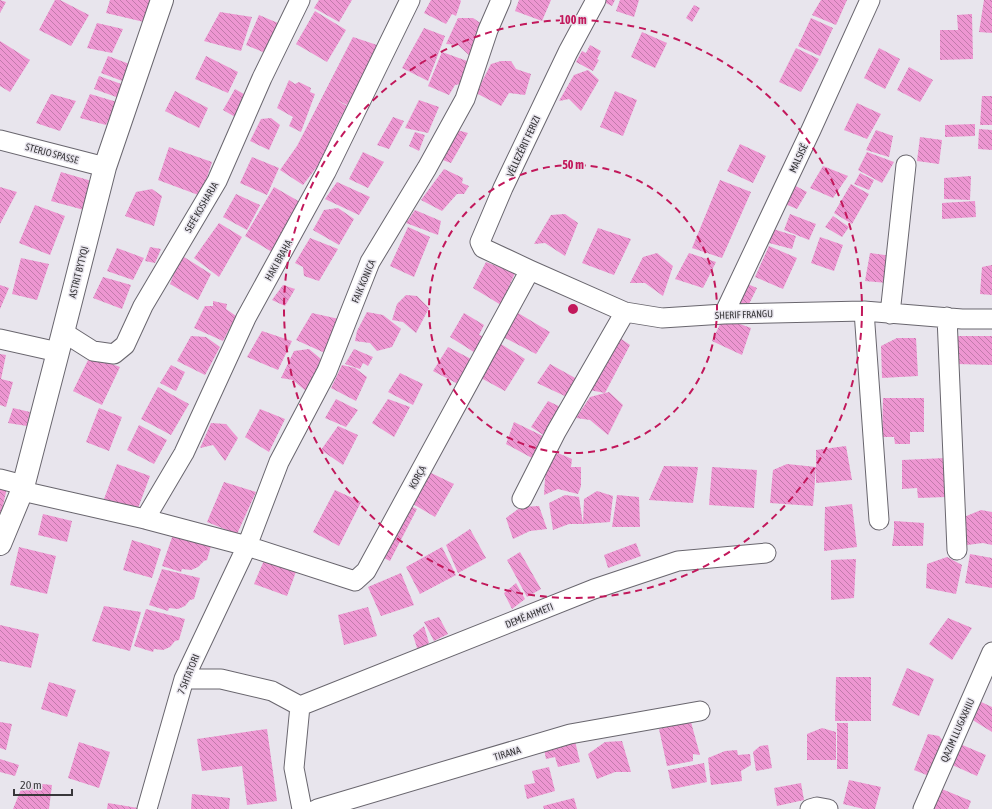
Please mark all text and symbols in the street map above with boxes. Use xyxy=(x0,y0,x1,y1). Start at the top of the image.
text: 100 m xyxy=(559,13,587,27)
street label: VËLLEZËRIT FERIZI xyxy=(504,114,542,179)
street label: STERJO SPASSE xyxy=(24,141,80,166)
street label: MALSISË xyxy=(787,141,810,174)
text: 50 m xyxy=(562,158,584,172)
street label: SEFË KOSHARJA xyxy=(183,180,220,234)
street label: HAKI BRAHA xyxy=(263,238,294,283)
street label: ASTRIT BYTYQI xyxy=(67,245,90,299)
street label: FAIK KONICA xyxy=(349,258,378,304)
centre of rings xyxy=(566,302,580,316)
street label: SHERIF FRANGU xyxy=(715,308,773,321)
street label: KORÇA xyxy=(407,464,428,491)
street label: DEMË AHMETI xyxy=(504,601,555,630)
street label: 7 SHTATORI xyxy=(175,653,201,696)
street label: QAZIM LLUGAXHIU xyxy=(939,697,976,764)
street label: TIRANA xyxy=(492,744,522,763)
scale bar xyxy=(14,771,72,797)
text: 20 m xyxy=(20,778,42,792)

